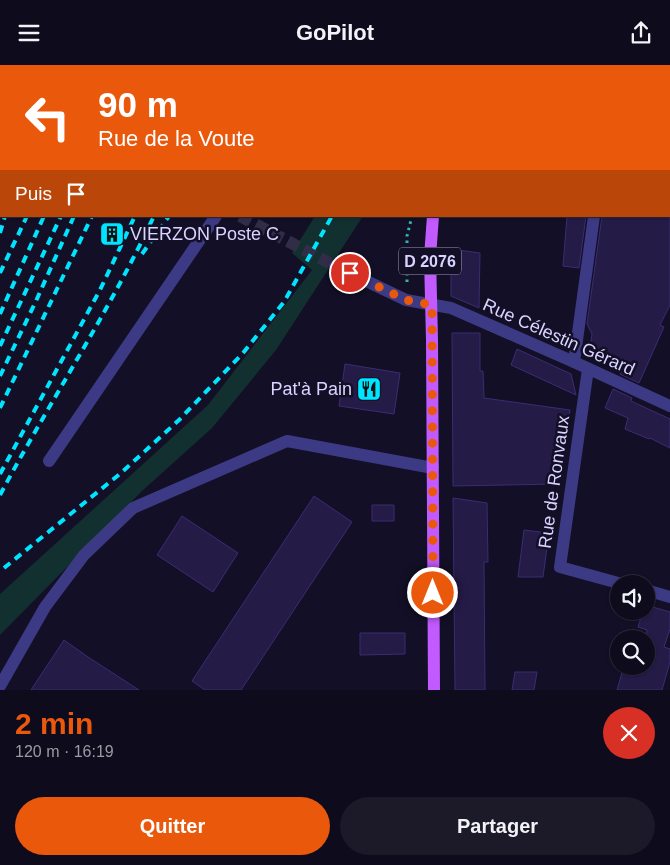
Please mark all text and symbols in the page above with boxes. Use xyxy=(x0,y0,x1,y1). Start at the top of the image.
icon: menu xyxy=(15,19,43,47)
icon: share xyxy=(627,19,655,47)
text: GoPilot xyxy=(296,20,374,45)
icon: left xyxy=(15,85,80,150)
text: 90 m xyxy=(98,85,178,124)
text: Rue de la Voute xyxy=(98,126,255,151)
icon: arrive xyxy=(62,180,90,208)
text: Puis xyxy=(15,183,52,204)
building icon: VIERZON Poste C xyxy=(99,221,125,247)
place label: VIERZON Poste C xyxy=(130,224,279,244)
road number: D 2076 xyxy=(399,247,461,275)
pin xyxy=(329,252,371,294)
icon: arrive xyxy=(336,259,364,287)
street label: Rue Célestin Gérard xyxy=(480,294,638,380)
restaurant icon: Pat'à Pain xyxy=(356,376,382,402)
place label: Pat'à Pain xyxy=(271,379,352,399)
street label: Rue de Ronvaux xyxy=(535,414,573,550)
position arrow xyxy=(406,566,458,618)
map controls xyxy=(610,575,655,675)
button: sound xyxy=(610,575,655,620)
button: search xyxy=(610,630,655,675)
text: 2 min xyxy=(15,707,93,740)
button: close xyxy=(603,707,655,759)
text: 120 m · 16:19 xyxy=(15,743,114,760)
button: Quitter xyxy=(15,797,330,855)
button: Partager xyxy=(340,797,655,855)

